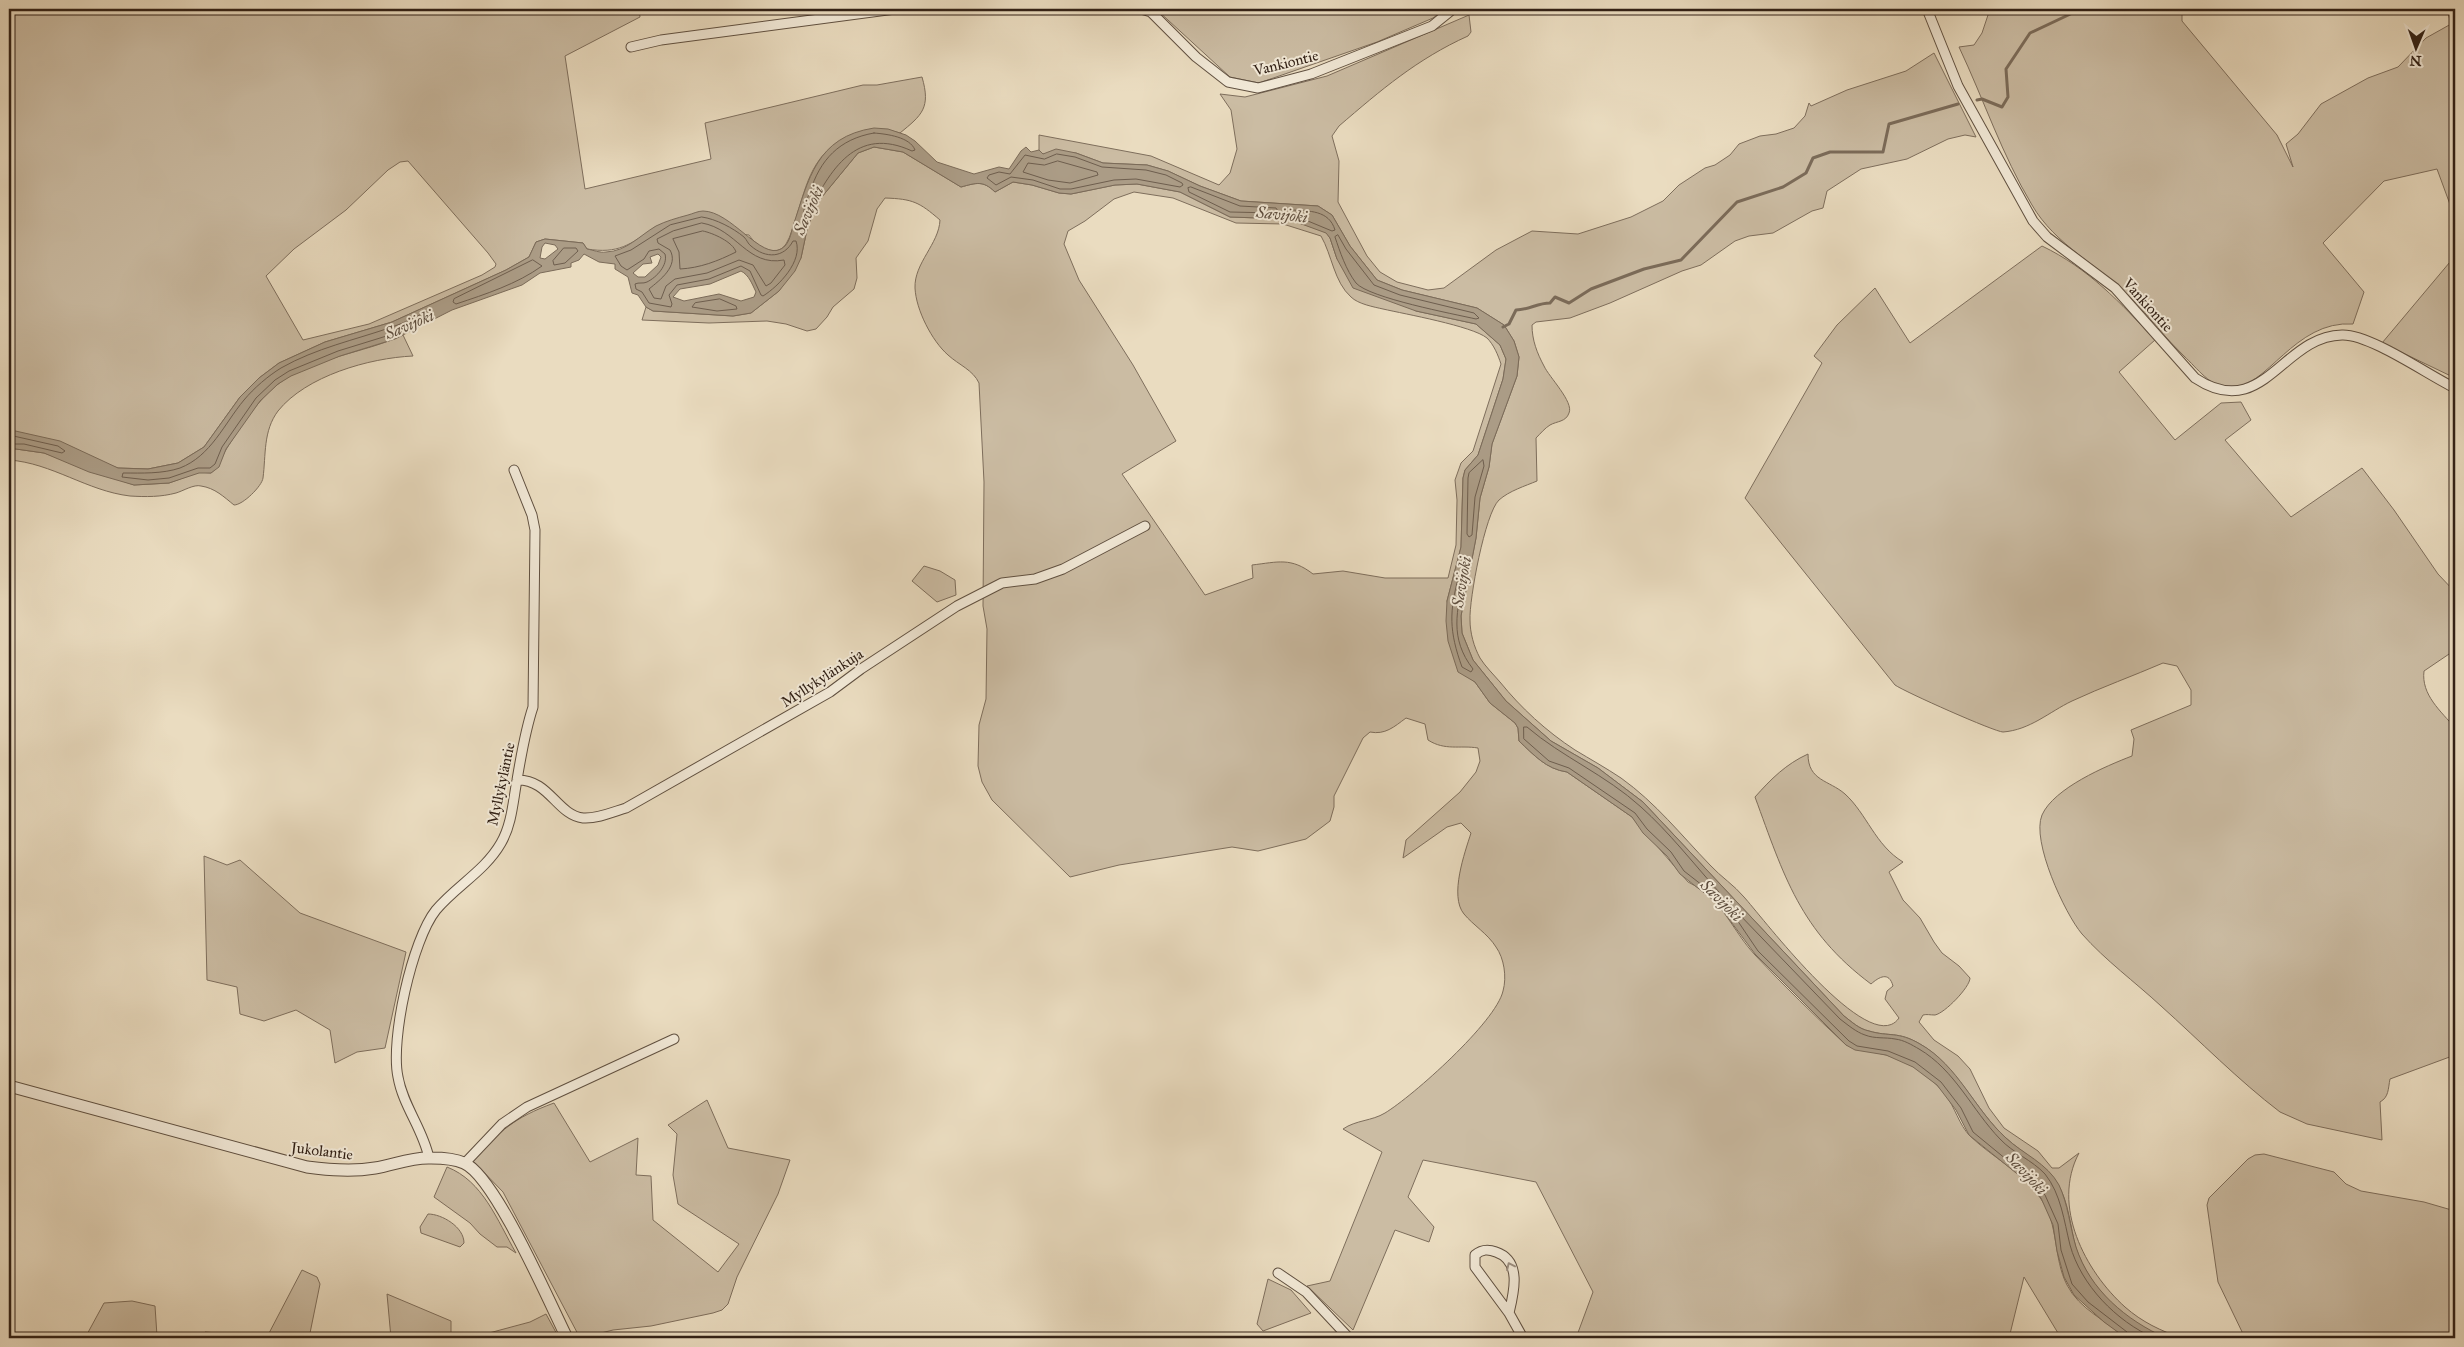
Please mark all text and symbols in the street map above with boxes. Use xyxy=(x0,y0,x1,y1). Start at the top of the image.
north arrow xyxy=(2392,22,2442,72)
street label: Vankiontie xyxy=(1251,46,1320,80)
text: N xyxy=(2409,52,2422,69)
water label: Savijoki xyxy=(789,183,829,239)
water label: Savijoki xyxy=(1254,202,1309,228)
street label: Vankiontie xyxy=(2119,274,2177,336)
water label: Savijoki xyxy=(381,306,437,345)
water label: Savijoki xyxy=(1447,555,1476,610)
street label: Myllykylänkuja xyxy=(778,644,867,711)
street label: Myllykyläntie xyxy=(483,741,519,827)
water label: Savijoki xyxy=(1695,875,1747,926)
street label: Jukolantie xyxy=(288,1138,354,1165)
water label: Savijoki xyxy=(2001,1147,2051,1200)
one-way arrow xyxy=(1506,1262,1517,1271)

